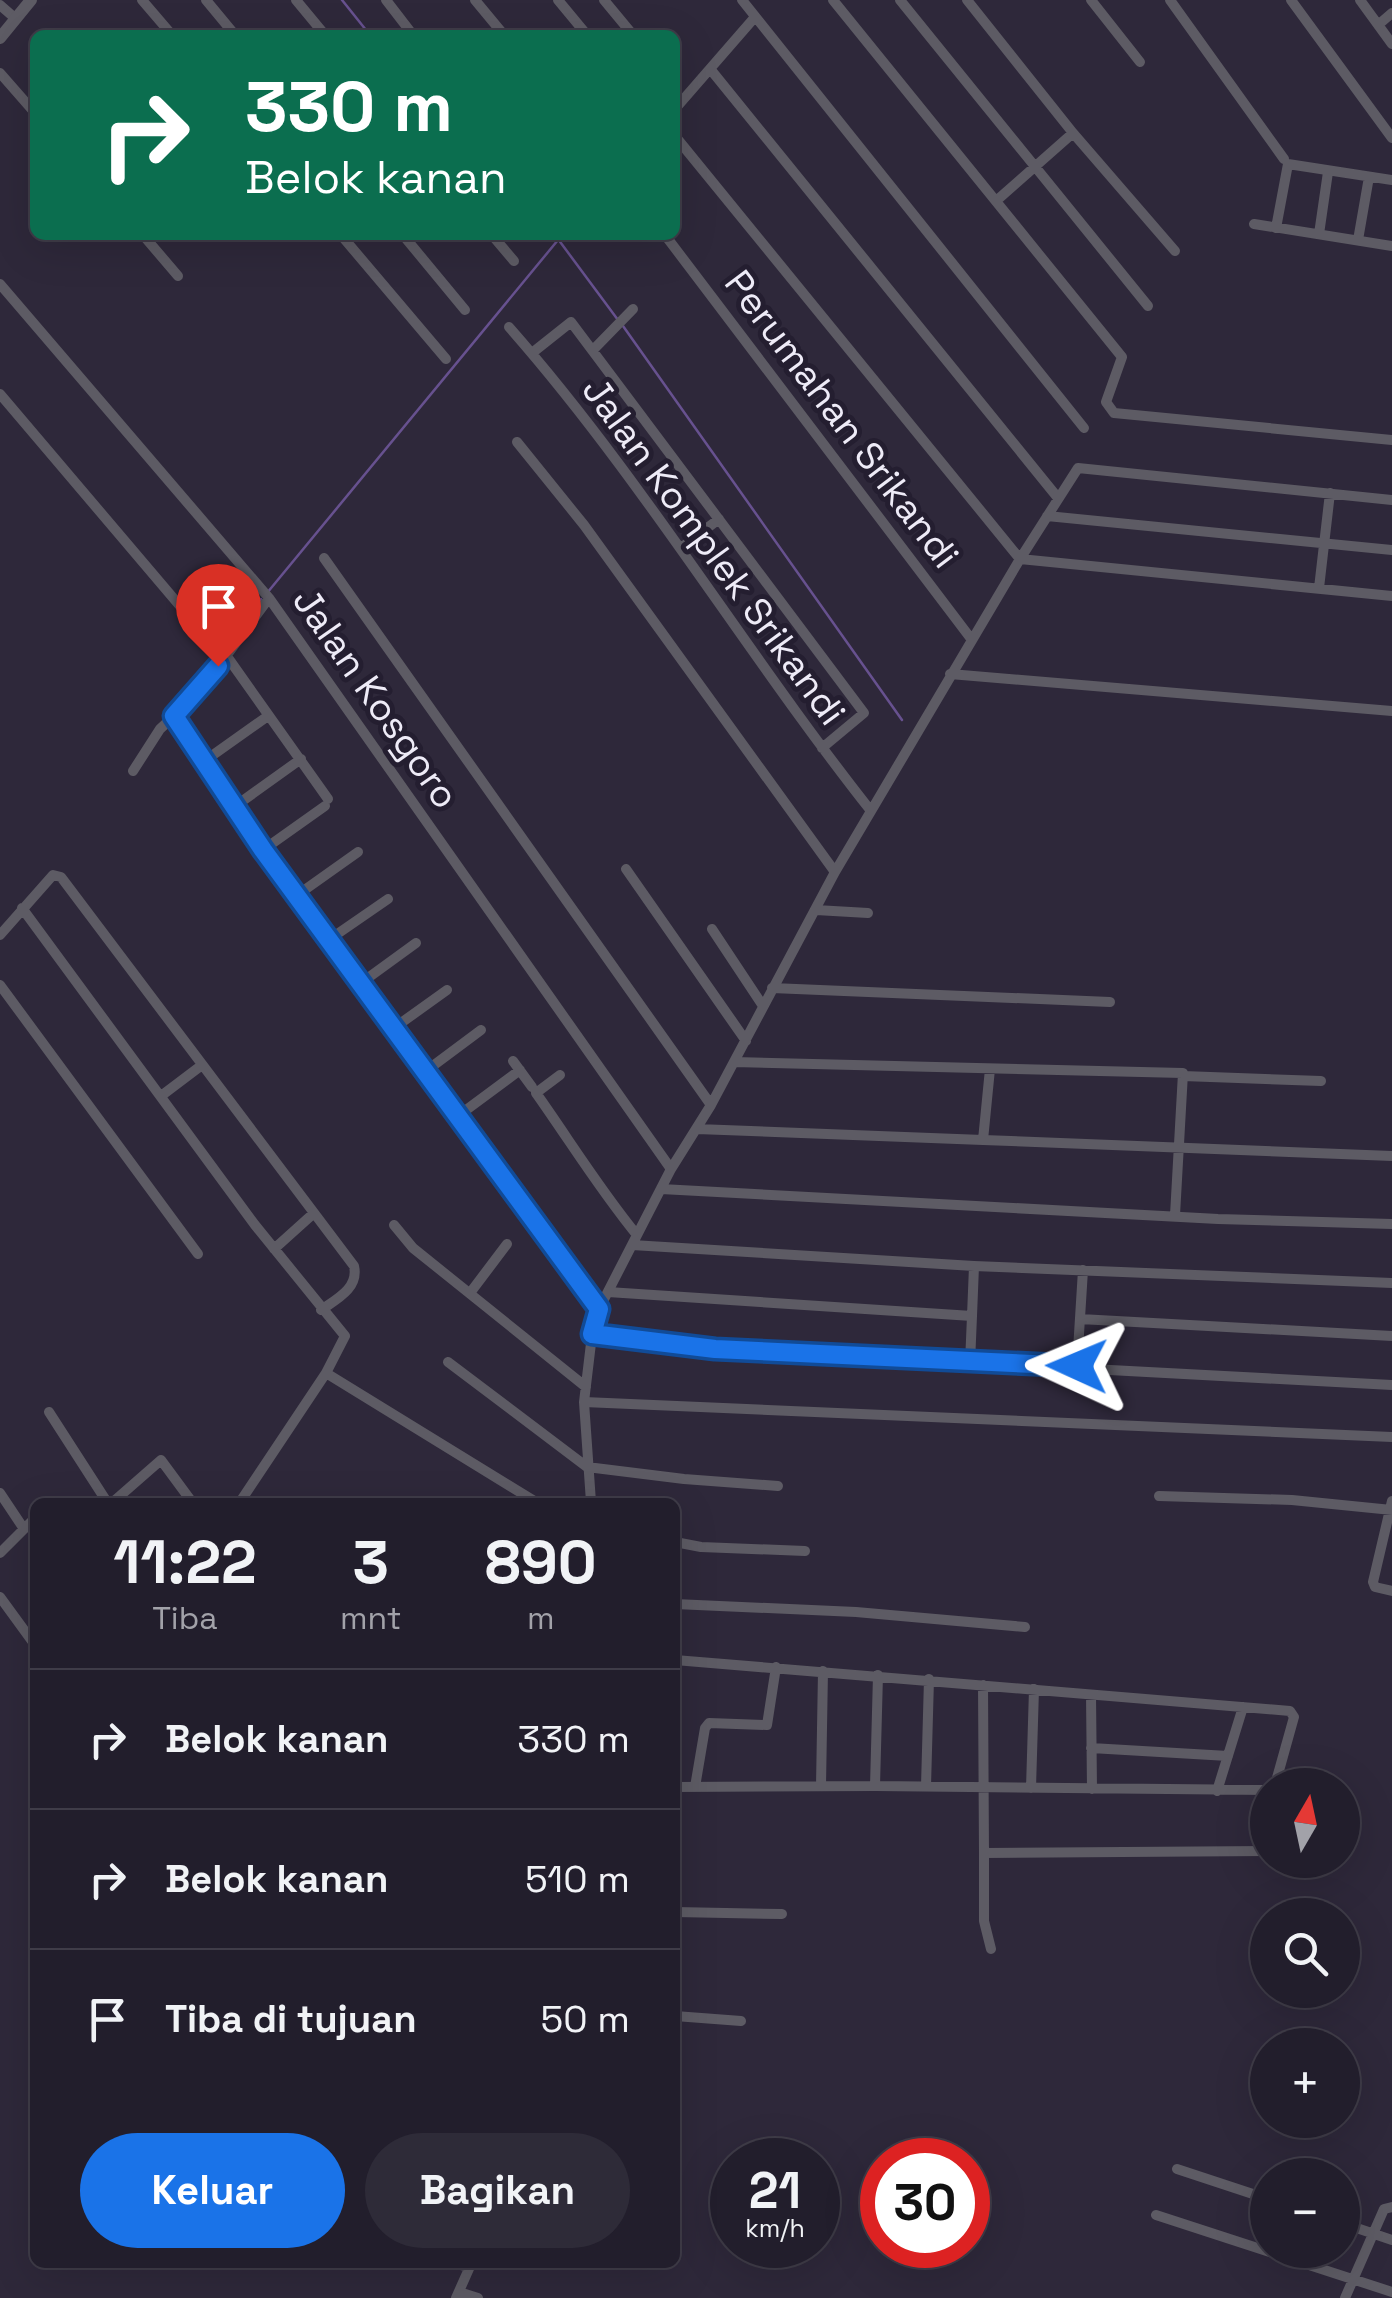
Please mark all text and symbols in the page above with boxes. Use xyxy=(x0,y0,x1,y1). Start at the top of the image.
text: 330 m xyxy=(245,62,453,151)
icon: right xyxy=(80,70,210,200)
text: Belok kanan xyxy=(245,149,507,206)
street label: Perumahan Srikandi xyxy=(714,260,970,578)
street label: Jalan Komplek Srikandi xyxy=(572,368,856,734)
pin xyxy=(176,564,261,667)
street label: Jalan Kosgoro xyxy=(282,578,470,818)
icon: arrive xyxy=(191,579,246,634)
position arrow xyxy=(1025,1314,1129,1418)
text: 11:22 xyxy=(113,1524,257,1601)
text: 3 xyxy=(352,1524,389,1601)
text: 890 xyxy=(485,1524,597,1601)
text: Tiba xyxy=(152,1598,218,1638)
text: mnt xyxy=(340,1598,401,1638)
text: m xyxy=(527,1598,554,1638)
icon: right xyxy=(80,1712,135,1767)
text: Belok kanan xyxy=(165,1715,388,1763)
text: 330 m xyxy=(517,1715,630,1763)
north arrow xyxy=(1250,1768,1360,1878)
map controls xyxy=(1250,1768,1360,2268)
icon: right xyxy=(80,1852,135,1907)
text: Belok kanan xyxy=(165,1855,388,1903)
text: 510 m xyxy=(525,1855,630,1903)
button: search xyxy=(1250,1898,1360,2008)
icon: arrive xyxy=(80,1992,135,2047)
text: Tiba di tujuan xyxy=(165,1995,417,2043)
text: 50 m xyxy=(540,1995,630,2043)
button: + xyxy=(1250,2028,1360,2138)
button: Keluar xyxy=(80,2133,345,2248)
button: Bagikan xyxy=(365,2133,630,2248)
speed limit sign: 30 xyxy=(860,2138,990,2268)
button: − xyxy=(1250,2158,1360,2268)
text: 21 xyxy=(749,2159,801,2223)
text: km/h xyxy=(745,2212,805,2244)

